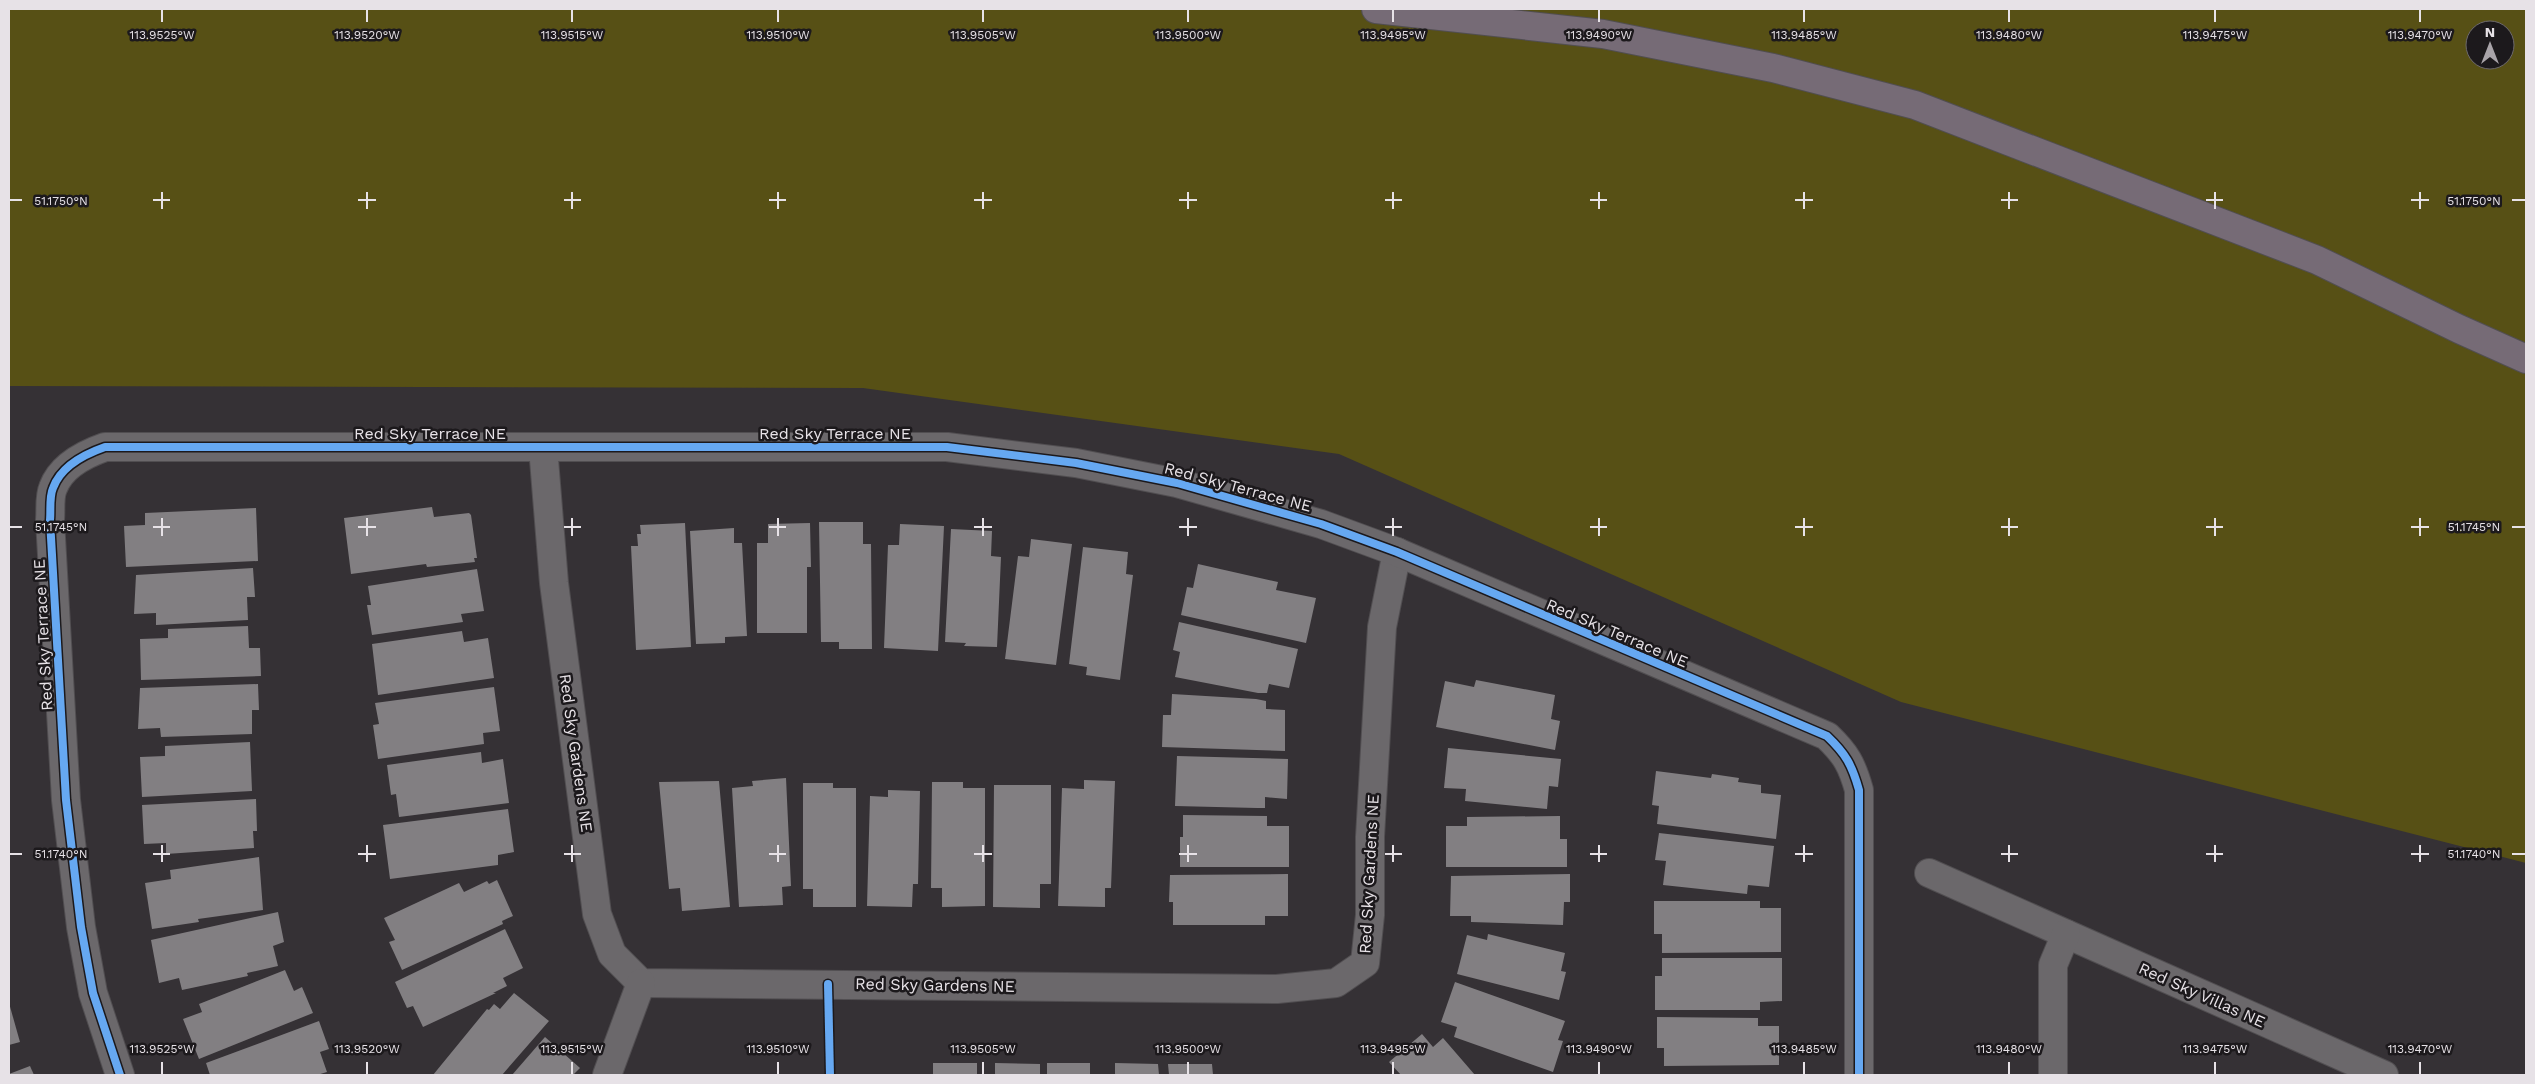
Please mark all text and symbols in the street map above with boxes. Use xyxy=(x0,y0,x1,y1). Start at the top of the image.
north arrow xyxy=(2465,20,2515,70)
text: N xyxy=(2485,24,2495,40)
text: 113.9525°W xyxy=(130,28,195,42)
text: 113.9520°W xyxy=(334,28,400,42)
text: 113.9515°W xyxy=(541,28,604,42)
text: 113.9510°W xyxy=(746,28,810,42)
text: 113.9505°W xyxy=(950,28,1016,42)
text: 113.9500°W xyxy=(1155,28,1221,42)
text: 113.9495°W xyxy=(1360,28,1426,42)
text: 113.9490°W xyxy=(1566,28,1633,42)
text: 113.9485°W xyxy=(1771,28,1837,42)
text: 113.9480°W xyxy=(1976,28,2043,42)
text: 113.9475°W xyxy=(2183,28,2248,42)
text: 113.9470°W xyxy=(2388,28,2453,42)
text: 51.1750°N xyxy=(34,194,88,208)
text: 51.1750°N xyxy=(2447,194,2501,208)
street label: Red Sky Terrace NE xyxy=(354,424,506,443)
street label: Red Sky Terrace NE xyxy=(759,424,911,443)
street label: Red Sky Terrace NE xyxy=(1162,458,1314,516)
text: 51.1745°N xyxy=(35,520,87,534)
text: 51.1745°N xyxy=(2448,520,2500,534)
street label: Red Sky Terrace NE xyxy=(30,559,56,711)
street label: Red Sky Terrace NE xyxy=(1543,595,1691,671)
street label: Red Sky Gardens NE xyxy=(555,673,597,833)
street label: Red Sky Gardens NE xyxy=(1355,794,1383,954)
text: 51.1740°N xyxy=(34,847,88,861)
text: 51.1740°N xyxy=(2447,847,2501,861)
street label: Red Sky Villas NE xyxy=(2136,959,2268,1031)
street label: Red Sky Gardens NE xyxy=(855,974,1015,996)
text: 113.9525°W xyxy=(130,1042,195,1056)
text: 113.9520°W xyxy=(334,1042,400,1056)
text: 113.9515°W xyxy=(541,1042,604,1056)
text: 113.9510°W xyxy=(746,1042,810,1056)
text: 113.9505°W xyxy=(950,1042,1016,1056)
text: 113.9500°W xyxy=(1155,1042,1221,1056)
text: 113.9495°W xyxy=(1360,1042,1426,1056)
text: 113.9490°W xyxy=(1566,1042,1633,1056)
text: 113.9485°W xyxy=(1771,1042,1837,1056)
text: 113.9480°W xyxy=(1976,1042,2043,1056)
text: 113.9475°W xyxy=(2183,1042,2248,1056)
text: 113.9470°W xyxy=(2388,1042,2453,1056)

